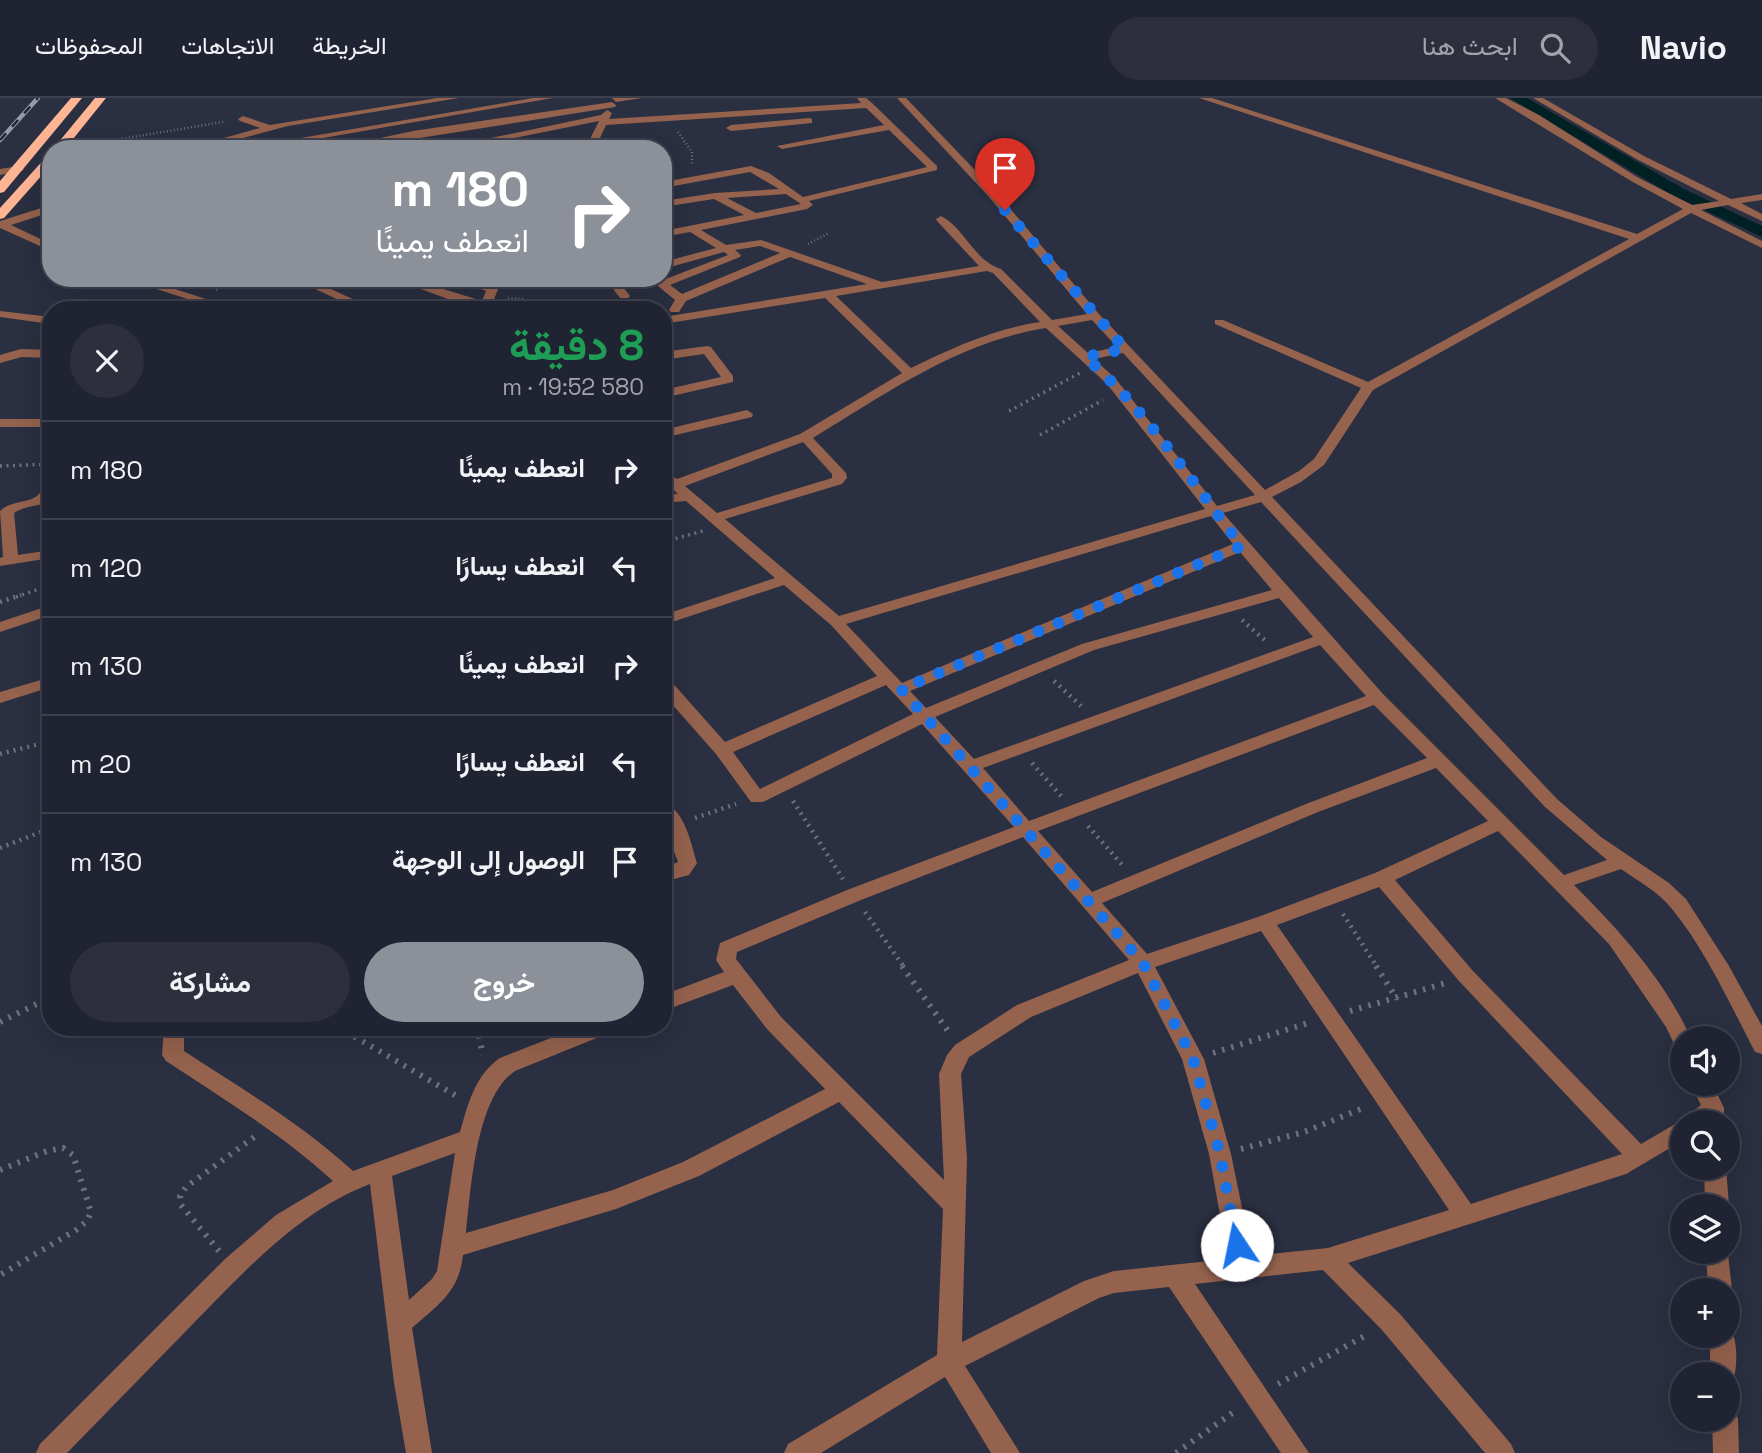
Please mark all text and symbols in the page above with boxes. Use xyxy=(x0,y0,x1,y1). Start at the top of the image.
search box xyxy=(1108,17,1598,80)
text: Navio xyxy=(1640,27,1727,69)
text: ابحث هنا xyxy=(1422,29,1518,63)
icon: search xyxy=(1536,29,1574,67)
text: المحفوظات xyxy=(35,30,143,61)
text: الاتجاهات xyxy=(181,30,274,61)
text: الخريطة xyxy=(312,30,387,61)
pin xyxy=(975,138,1035,210)
icon: arrive xyxy=(986,149,1024,187)
text: 180 m xyxy=(391,158,529,220)
icon: right xyxy=(553,168,644,259)
text: انعطف يمينًا xyxy=(376,221,529,261)
text: 8 دقيقة xyxy=(509,319,644,372)
button: close xyxy=(70,324,144,398)
text: 580 m · 19:52 xyxy=(502,372,644,402)
text: انعطف يمينًا xyxy=(459,451,585,485)
icon: right xyxy=(606,451,644,489)
text: 180 m xyxy=(70,453,143,487)
text: انعطف يسارًا xyxy=(455,549,585,583)
icon: left xyxy=(606,549,644,587)
text: 120 m xyxy=(70,551,142,585)
text: انعطف يمينًا xyxy=(459,647,585,681)
icon: right xyxy=(606,647,644,685)
text: 130 m xyxy=(70,649,142,683)
text: انعطف يسارًا xyxy=(455,745,585,779)
icon: left xyxy=(606,745,644,783)
text: 20 m xyxy=(70,747,131,781)
text: الوصول إلى الوجهة xyxy=(392,843,585,877)
icon: arrive xyxy=(606,843,644,881)
text: 130 m xyxy=(70,845,142,879)
button: مشاركة xyxy=(70,942,350,1022)
button: خروج xyxy=(364,942,644,1022)
map controls xyxy=(1670,1026,1740,1432)
button: sound xyxy=(1670,1026,1740,1096)
button: search xyxy=(1670,1110,1740,1180)
button: layers xyxy=(1670,1194,1740,1264)
position arrow xyxy=(1200,1208,1274,1282)
button: + xyxy=(1670,1278,1740,1348)
button: − xyxy=(1670,1362,1740,1432)

